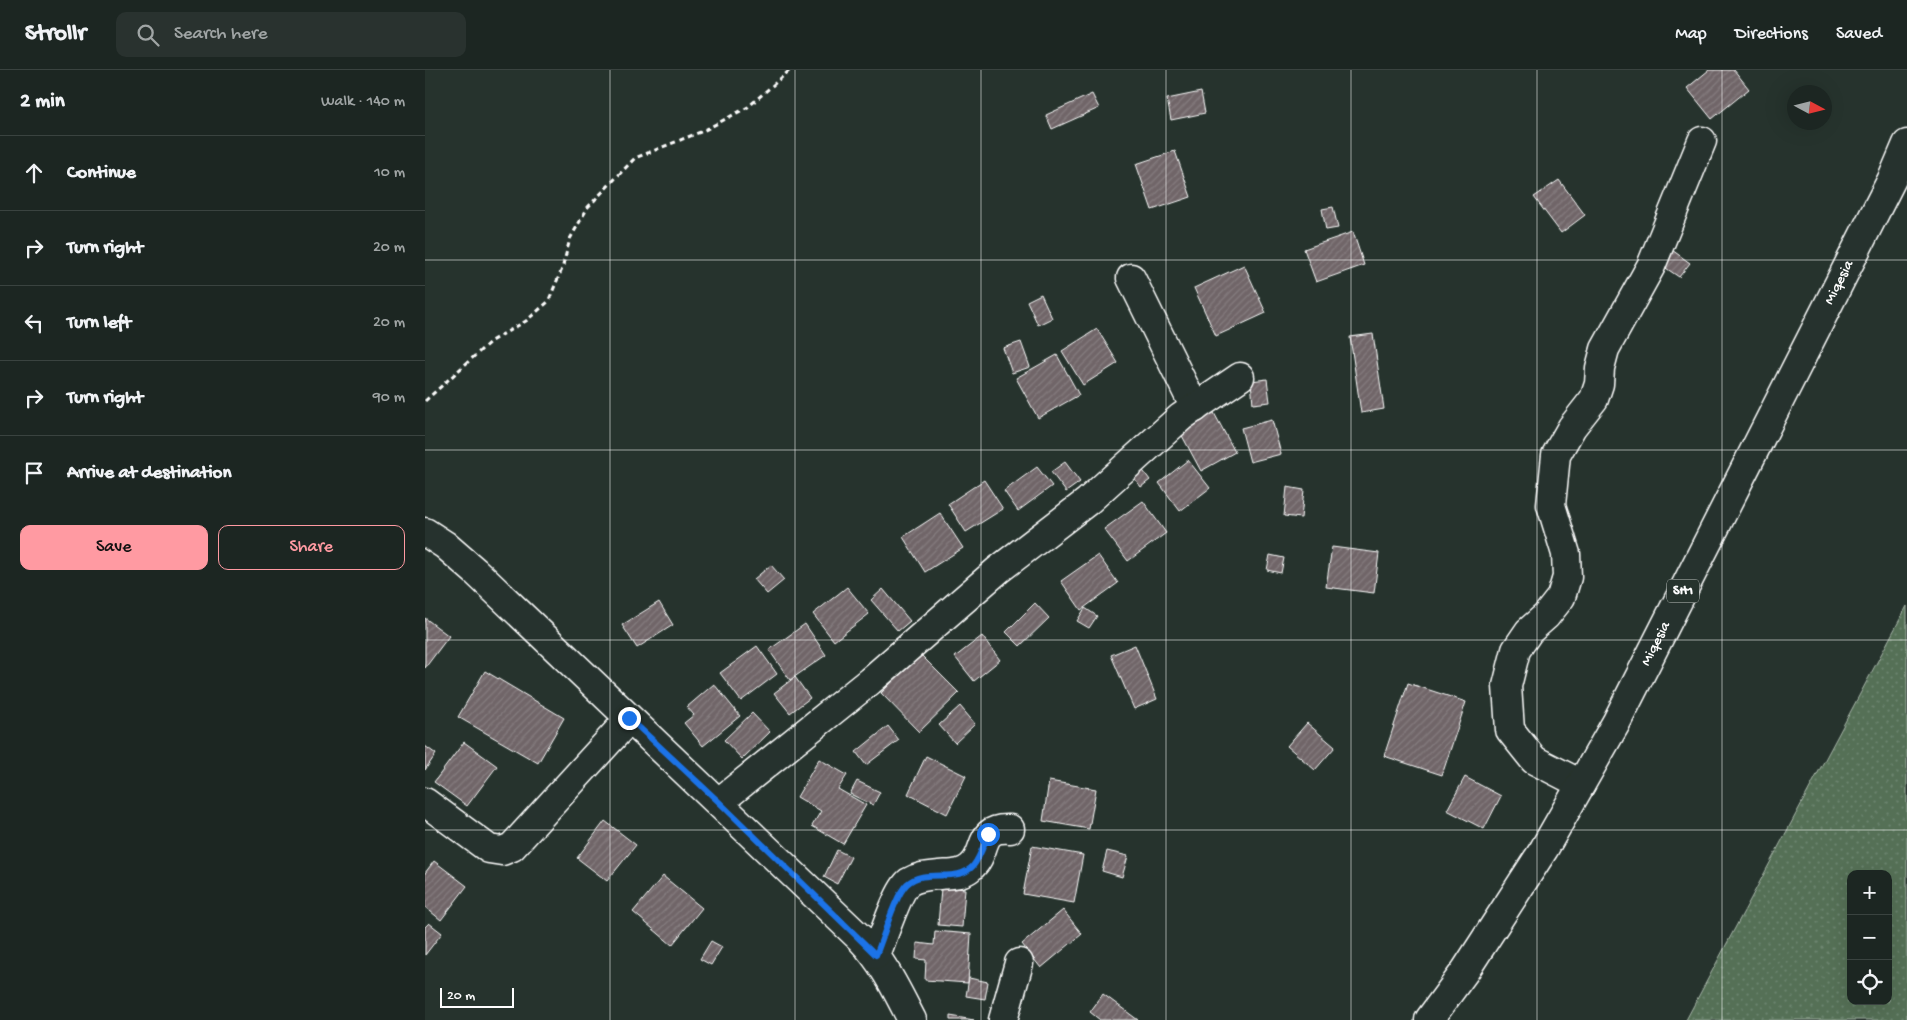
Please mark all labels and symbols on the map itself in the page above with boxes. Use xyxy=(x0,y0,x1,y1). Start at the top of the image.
north arrow xyxy=(1787,85,1832,130)
street label: Miqesia xyxy=(1821,257,1858,308)
road number: SH1 xyxy=(1667,580,1699,602)
street label: Miqesia xyxy=(1637,618,1675,669)
route end xyxy=(618,707,641,730)
route start xyxy=(977,823,1000,846)
scale bar xyxy=(440,985,514,1008)

